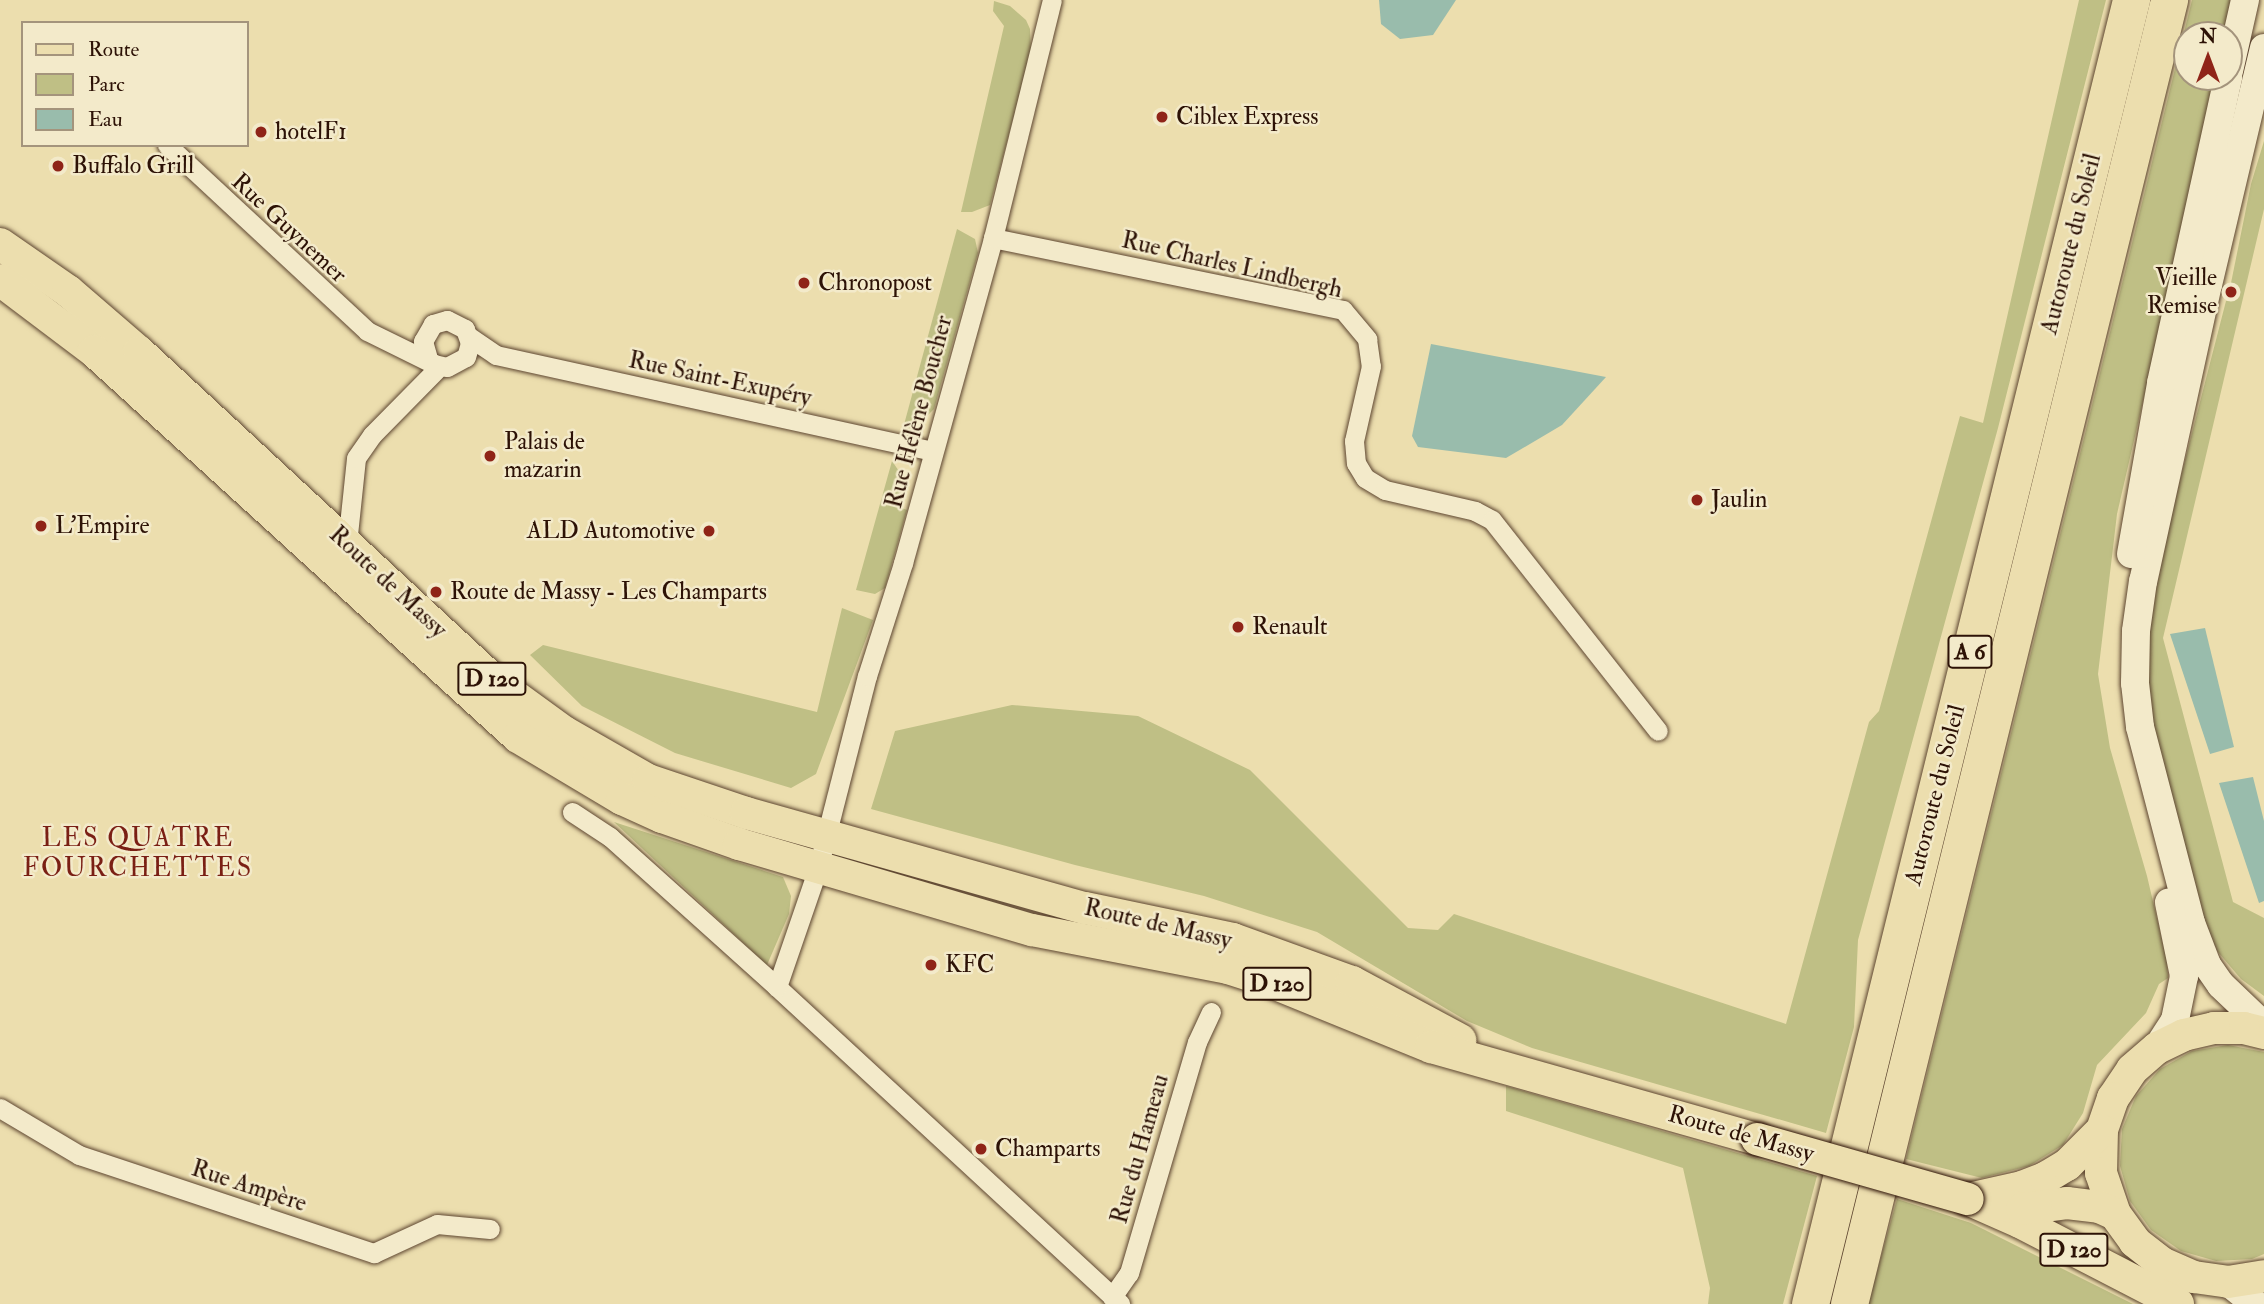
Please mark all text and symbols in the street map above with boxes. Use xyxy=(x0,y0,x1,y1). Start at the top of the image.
legend xyxy=(21,21,248,147)
north arrow xyxy=(2173,21,2243,91)
text: N xyxy=(2199,25,2217,49)
text: Route xyxy=(88,36,139,63)
text: Parc xyxy=(88,71,125,98)
place label: Ciblex Express xyxy=(1176,103,1318,131)
text: Eau xyxy=(88,106,123,133)
marker: Ciblex Express xyxy=(1154,109,1170,125)
place label: hotelF1 xyxy=(275,118,347,146)
marker: hotelF1 xyxy=(253,124,269,140)
street label: Autoroute du Soleil xyxy=(2035,151,2107,337)
place label: Buffalo Grill xyxy=(72,152,194,180)
marker: Buffalo Grill xyxy=(50,158,66,174)
street label: Rue Guynemer xyxy=(225,167,353,289)
street label: Rue Charles Lindbergh xyxy=(1119,226,1345,304)
place label: Vieille Remise xyxy=(2147,264,2217,320)
place label: Chronopost xyxy=(818,269,932,297)
marker: Chronopost xyxy=(796,275,812,291)
marker: Vieille Remise xyxy=(2223,284,2239,300)
street label: Rue Hélène Boucher xyxy=(879,312,959,512)
street label: Rue Saint-Exupéry xyxy=(626,346,814,412)
place label: Palais de mazarin xyxy=(504,428,585,484)
marker: Palais de mazarin xyxy=(482,448,498,464)
place label: Jaulin xyxy=(1711,486,1767,514)
marker: Jaulin xyxy=(1689,492,1705,508)
place label: L’Empire xyxy=(55,512,150,540)
place label: ALD Automotive xyxy=(527,517,695,545)
marker: L’Empire xyxy=(33,518,49,534)
street label: Route de Massy xyxy=(323,520,453,644)
marker: ALD Automotive xyxy=(701,523,717,539)
place label: Route de Massy - Les Champarts xyxy=(450,578,767,606)
marker: Route de Massy - Les Champarts xyxy=(428,584,444,600)
place label: Renault xyxy=(1252,613,1327,641)
marker: Renault xyxy=(1230,619,1246,635)
road number: A 6 xyxy=(1947,632,1993,672)
road number: D 120 xyxy=(457,660,527,698)
street label: Autoroute du Soleil xyxy=(1899,702,1971,888)
district label: LES QUATRE FOURCHETTES xyxy=(24,823,252,884)
street label: Route de Massy xyxy=(1081,893,1235,955)
place label: KFC xyxy=(945,951,994,979)
marker: KFC xyxy=(923,957,939,973)
road number: D 120 xyxy=(1242,965,1312,1004)
street label: Rue du Hameau xyxy=(1105,1071,1175,1227)
street label: Route de Massy xyxy=(1665,1099,1817,1169)
place label: Champarts xyxy=(995,1135,1101,1163)
marker: Champarts xyxy=(973,1141,989,1157)
street label: Rue Ampère xyxy=(188,1154,310,1218)
road number: D 120 xyxy=(2039,1231,2109,1270)

